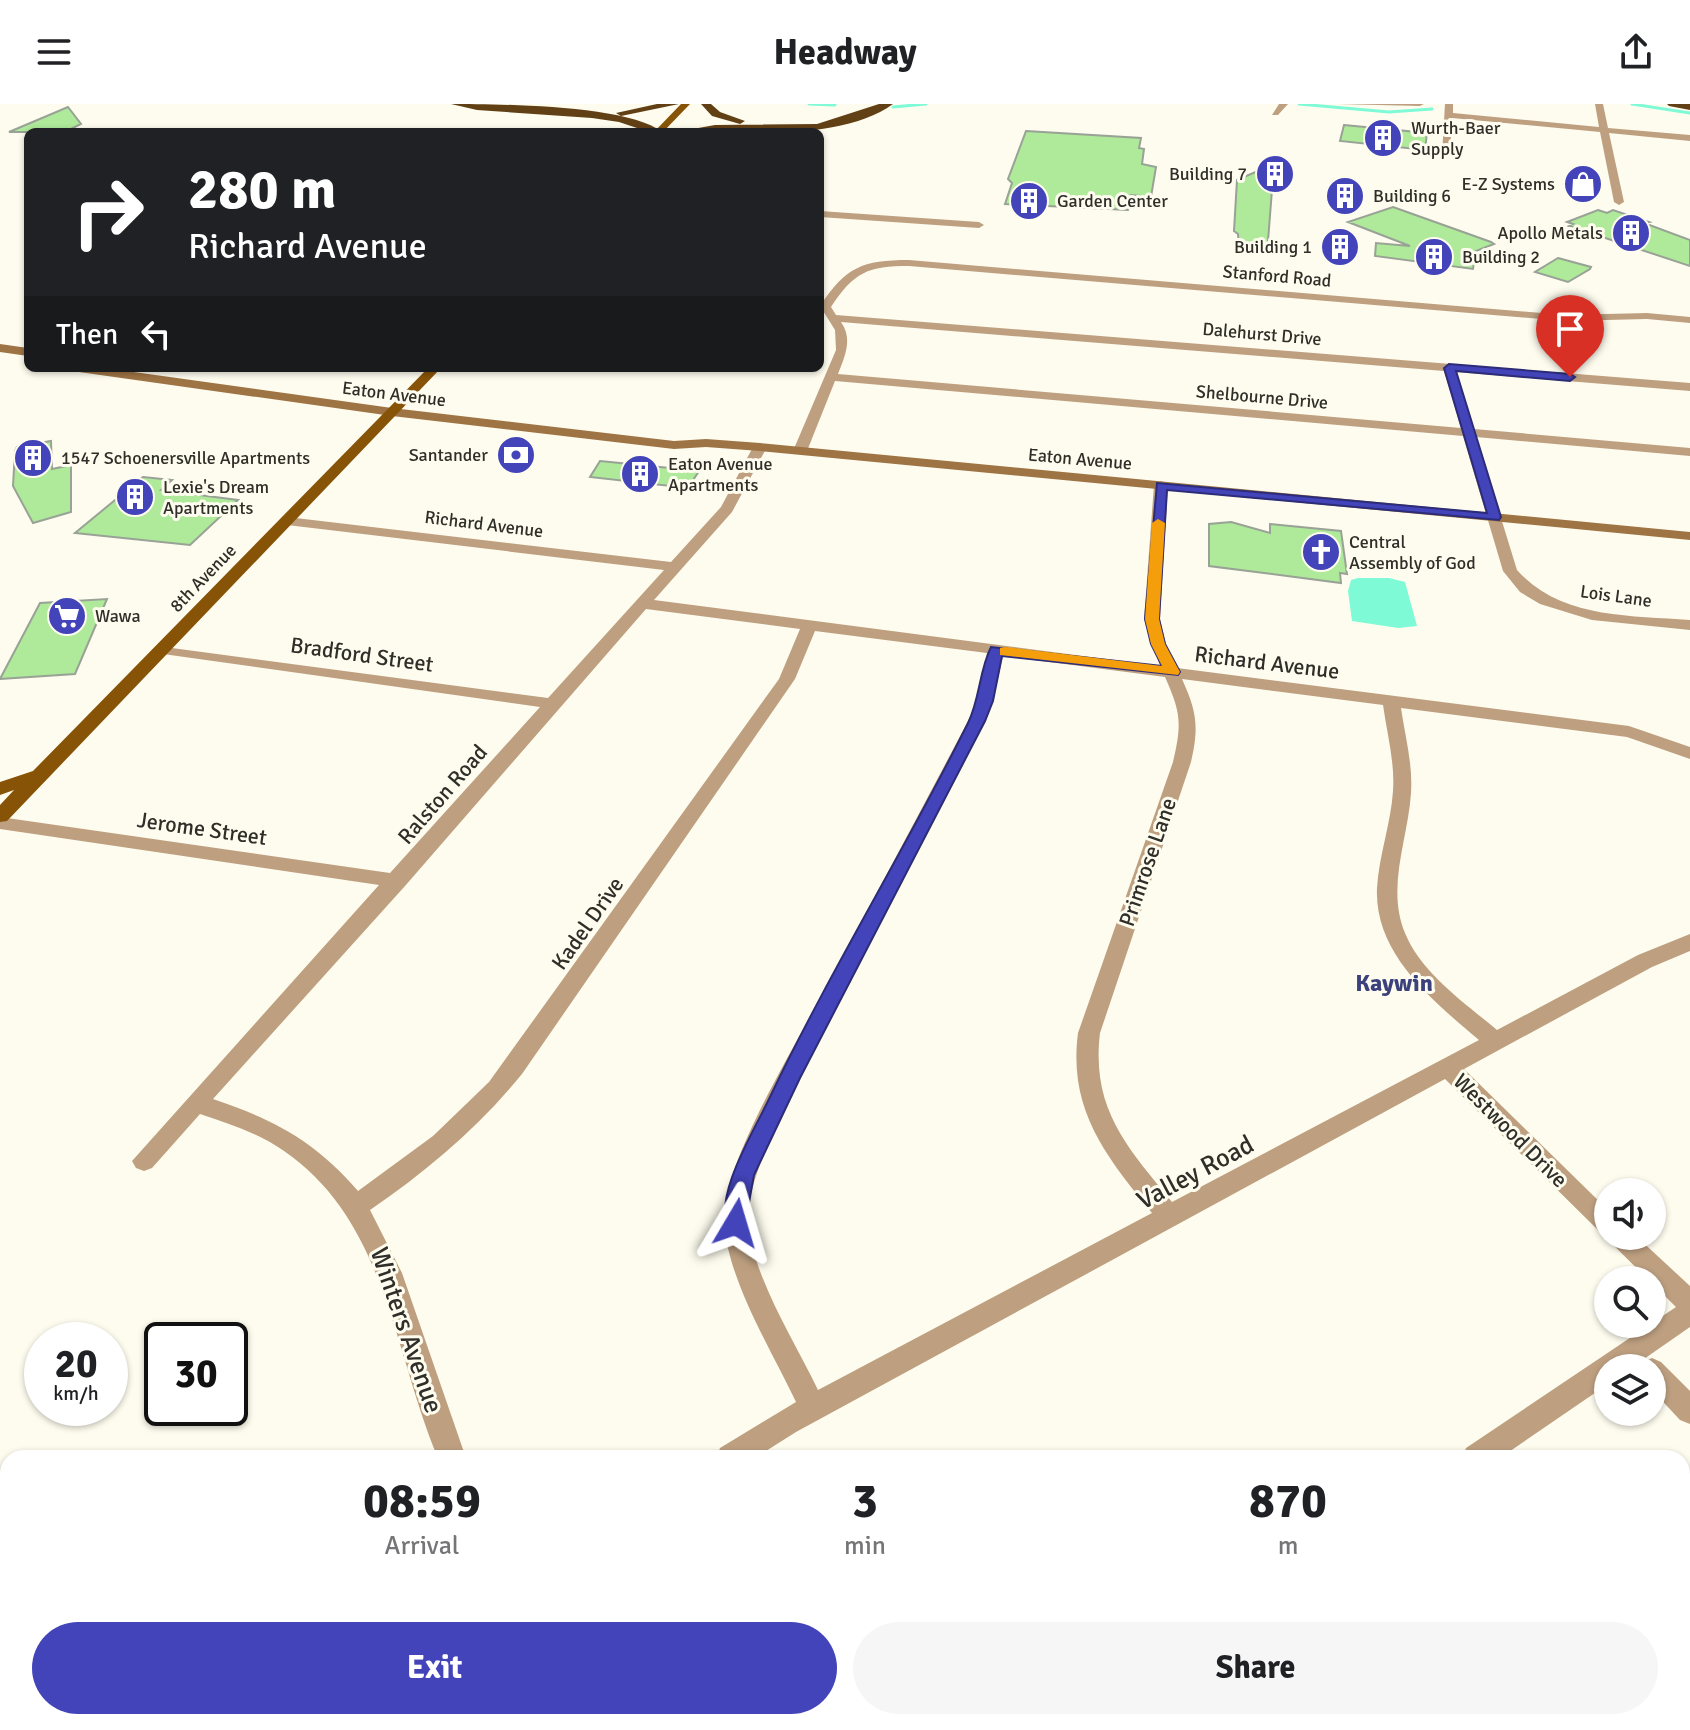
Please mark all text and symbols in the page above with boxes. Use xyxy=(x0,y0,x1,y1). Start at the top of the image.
icon: menu xyxy=(32,30,76,74)
text: Headway xyxy=(773,30,917,75)
icon: share xyxy=(1614,30,1658,74)
building icon: Wurth-Baer Supply xyxy=(1362,117,1404,159)
place label: Wurth-Baer Supply xyxy=(1411,117,1501,160)
building icon: Building 7 xyxy=(1254,153,1296,195)
text: 280 m xyxy=(188,155,336,224)
icon: right xyxy=(56,160,160,264)
place label: Building 7 xyxy=(1169,163,1247,185)
shop icon: E-Z Systems xyxy=(1562,163,1604,205)
place label: E-Z Systems xyxy=(1461,173,1555,195)
building icon: Building 6 xyxy=(1324,175,1366,217)
building icon: Garden Center xyxy=(1008,180,1050,222)
place label: Building 6 xyxy=(1373,185,1451,207)
place label: Garden Center xyxy=(1057,190,1168,212)
building icon: Apollo Metals xyxy=(1610,212,1652,254)
place label: Apollo Metals xyxy=(1497,222,1603,244)
text: Richard Avenue xyxy=(188,224,427,269)
building icon: Building 1 xyxy=(1319,226,1361,268)
place label: Building 1 xyxy=(1234,236,1312,258)
building icon: Building 2 xyxy=(1413,236,1455,278)
place label: Building 2 xyxy=(1462,246,1540,268)
street label: Stanford Road xyxy=(1222,260,1332,292)
pin xyxy=(1536,295,1604,377)
icon: arrive xyxy=(1548,307,1592,351)
icon: left xyxy=(134,312,178,356)
text: Then xyxy=(56,316,118,353)
street label: Dalehurst Drive xyxy=(1202,318,1322,350)
street label: Eaton Avenue xyxy=(341,377,447,411)
street label: Shelbourne Drive xyxy=(1195,380,1329,414)
bank icon: Santander xyxy=(495,434,537,476)
building icon: 1547 Schoenersville Apartments xyxy=(12,437,54,479)
street label: Eaton Avenue xyxy=(1027,443,1133,475)
place label: Santander xyxy=(409,444,488,466)
place label: 1547 Schoenersville Apartments xyxy=(61,447,310,469)
building icon: Eaton Avenue Apartments xyxy=(619,453,661,495)
place label: Eaton Avenue Apartments xyxy=(668,453,773,496)
building icon: Lexie's Dream Apartments xyxy=(114,476,156,518)
place label: Lexie's Dream Apartments xyxy=(163,476,269,519)
street label: Richard Avenue xyxy=(423,506,545,542)
church icon: Central Assembly of God xyxy=(1300,531,1342,573)
place label: Central Assembly of God xyxy=(1349,531,1476,574)
street label: 8th Avenue xyxy=(165,539,241,617)
street label: Lois Lane xyxy=(1579,580,1653,612)
supermarket icon: Wawa xyxy=(46,595,88,637)
place label: Wawa xyxy=(95,605,141,627)
street label: Bradford Street xyxy=(289,631,435,678)
street label: Richard Avenue xyxy=(1193,640,1341,685)
street label: Ralston Road xyxy=(392,739,493,850)
street label: Primrose Lane xyxy=(1113,794,1182,930)
street label: Jerome Street xyxy=(135,806,269,851)
street label: Kadel Drive xyxy=(546,872,629,975)
district label: Kaywin xyxy=(1355,968,1433,998)
street label: Westwood Drive xyxy=(1448,1068,1573,1193)
street label: Valley Road xyxy=(1131,1129,1260,1217)
map controls xyxy=(1594,1178,1666,1426)
button: sound xyxy=(1594,1178,1666,1250)
position arrow xyxy=(694,1181,778,1265)
street label: Winters Avenue xyxy=(363,1243,449,1417)
button: search xyxy=(1594,1266,1666,1338)
speed limit sign: 30 xyxy=(144,1322,248,1426)
text: 20 xyxy=(54,1339,98,1389)
button: layers xyxy=(1594,1354,1666,1426)
text: km/h xyxy=(53,1381,99,1406)
text: 08:59 xyxy=(363,1472,481,1531)
text: 3 xyxy=(852,1472,878,1531)
text: 870 xyxy=(1249,1472,1327,1531)
text: Arrival xyxy=(385,1530,459,1562)
text: min xyxy=(844,1530,886,1562)
text: m xyxy=(1278,1530,1298,1562)
button: Exit xyxy=(32,1622,837,1714)
button: Share xyxy=(853,1622,1658,1714)

